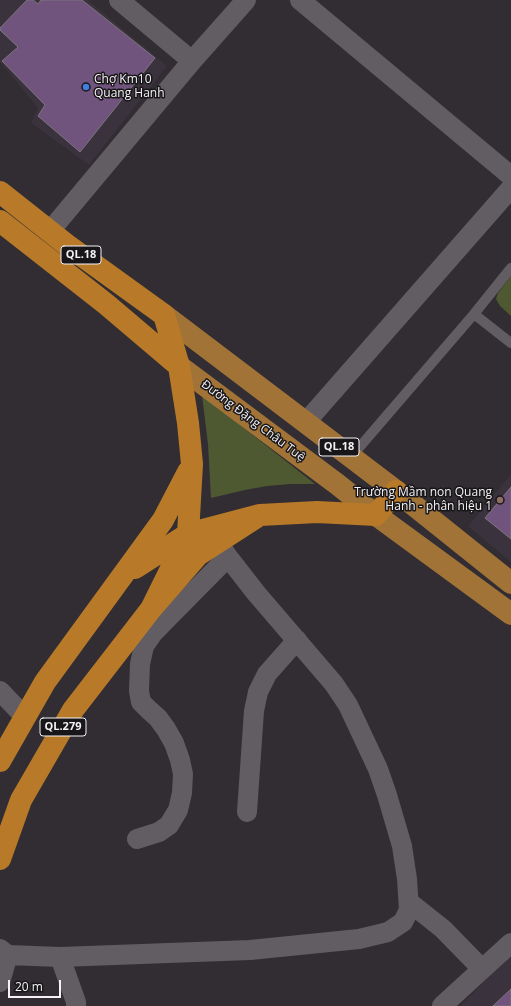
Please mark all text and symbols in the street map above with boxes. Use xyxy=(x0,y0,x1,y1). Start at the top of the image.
place label: Chợ Km10 Quang Hanh xyxy=(94,73,165,101)
marker: Chợ Km10 Quang Hanh xyxy=(81,82,91,92)
road number: QL.18 xyxy=(61,246,101,264)
street label: Đường Đặng Châu Tuệ xyxy=(198,377,308,465)
road number: QL.18 xyxy=(319,438,359,456)
place label: Trường Mầm non Quang Hanh - phân hiệu 1 xyxy=(354,486,492,514)
marker: Trường Mầm non Quang Hanh - phân hiệu 1 xyxy=(495,495,505,505)
road number: QL.279 xyxy=(40,718,86,736)
scale bar xyxy=(10,972,63,998)
text: 20 m xyxy=(15,978,43,995)

